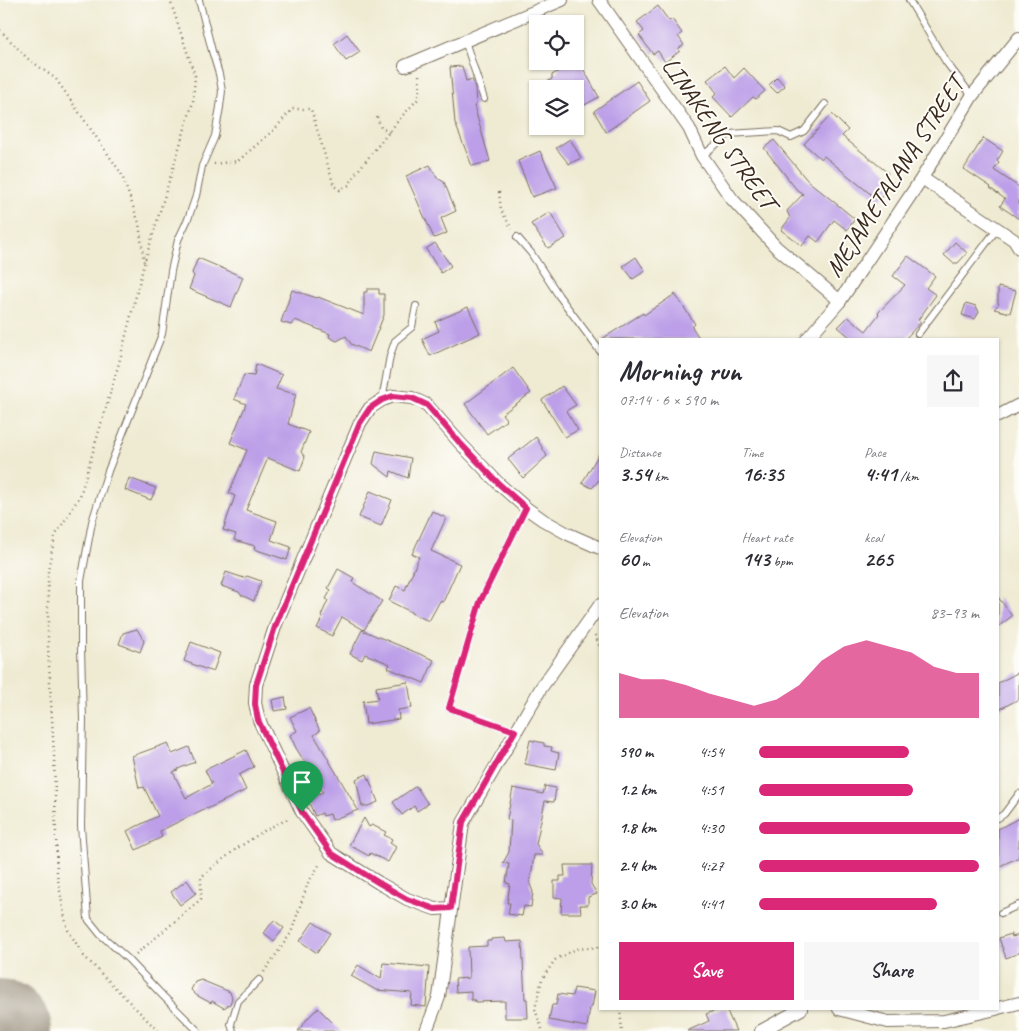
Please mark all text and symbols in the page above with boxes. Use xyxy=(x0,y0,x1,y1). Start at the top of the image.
map controls xyxy=(529,15,584,135)
button: locate xyxy=(529,15,584,70)
street label: LINAKENG STREET xyxy=(655,51,787,221)
street label: MEJAMETALANA STREET xyxy=(818,65,975,283)
button: layers xyxy=(529,80,584,135)
text: Morning run xyxy=(619,353,741,388)
button: share xyxy=(927,355,979,407)
text: 07:14 · 6 × 590 m xyxy=(619,390,718,410)
text: Distance xyxy=(619,444,661,461)
text: Time xyxy=(742,444,763,461)
text: Pace xyxy=(864,444,886,461)
text: 3.54 xyxy=(619,461,651,487)
text: 16:35 xyxy=(742,461,784,487)
text: 4:41 xyxy=(864,461,897,487)
text: km xyxy=(651,468,668,485)
text: /km xyxy=(897,468,919,485)
text: Elevation xyxy=(619,529,662,546)
text: Heart rate xyxy=(742,529,793,546)
text: kcal xyxy=(864,529,883,546)
text: 60 xyxy=(619,546,638,572)
text: 143 xyxy=(742,546,770,572)
text: 265 xyxy=(864,546,893,572)
text: m xyxy=(638,553,650,570)
text: bpm xyxy=(770,553,793,570)
text: Elevation xyxy=(619,603,668,623)
text: 83–93 m xyxy=(930,603,979,623)
text: 590 m xyxy=(619,742,653,762)
text: 4:54 xyxy=(699,742,724,762)
pin xyxy=(281,761,323,812)
icon: arrive xyxy=(288,768,316,796)
text: 1.2 km xyxy=(619,780,656,800)
text: 4:51 xyxy=(699,780,724,800)
text: 1.8 km xyxy=(619,818,656,838)
text: 4:30 xyxy=(699,818,724,838)
text: 2.4 km xyxy=(619,856,656,876)
text: 4:27 xyxy=(699,856,724,876)
text: 3.0 km xyxy=(619,894,656,914)
text: 4:41 xyxy=(699,894,724,914)
button: Save xyxy=(619,942,794,1000)
button: Share xyxy=(804,942,979,1000)

